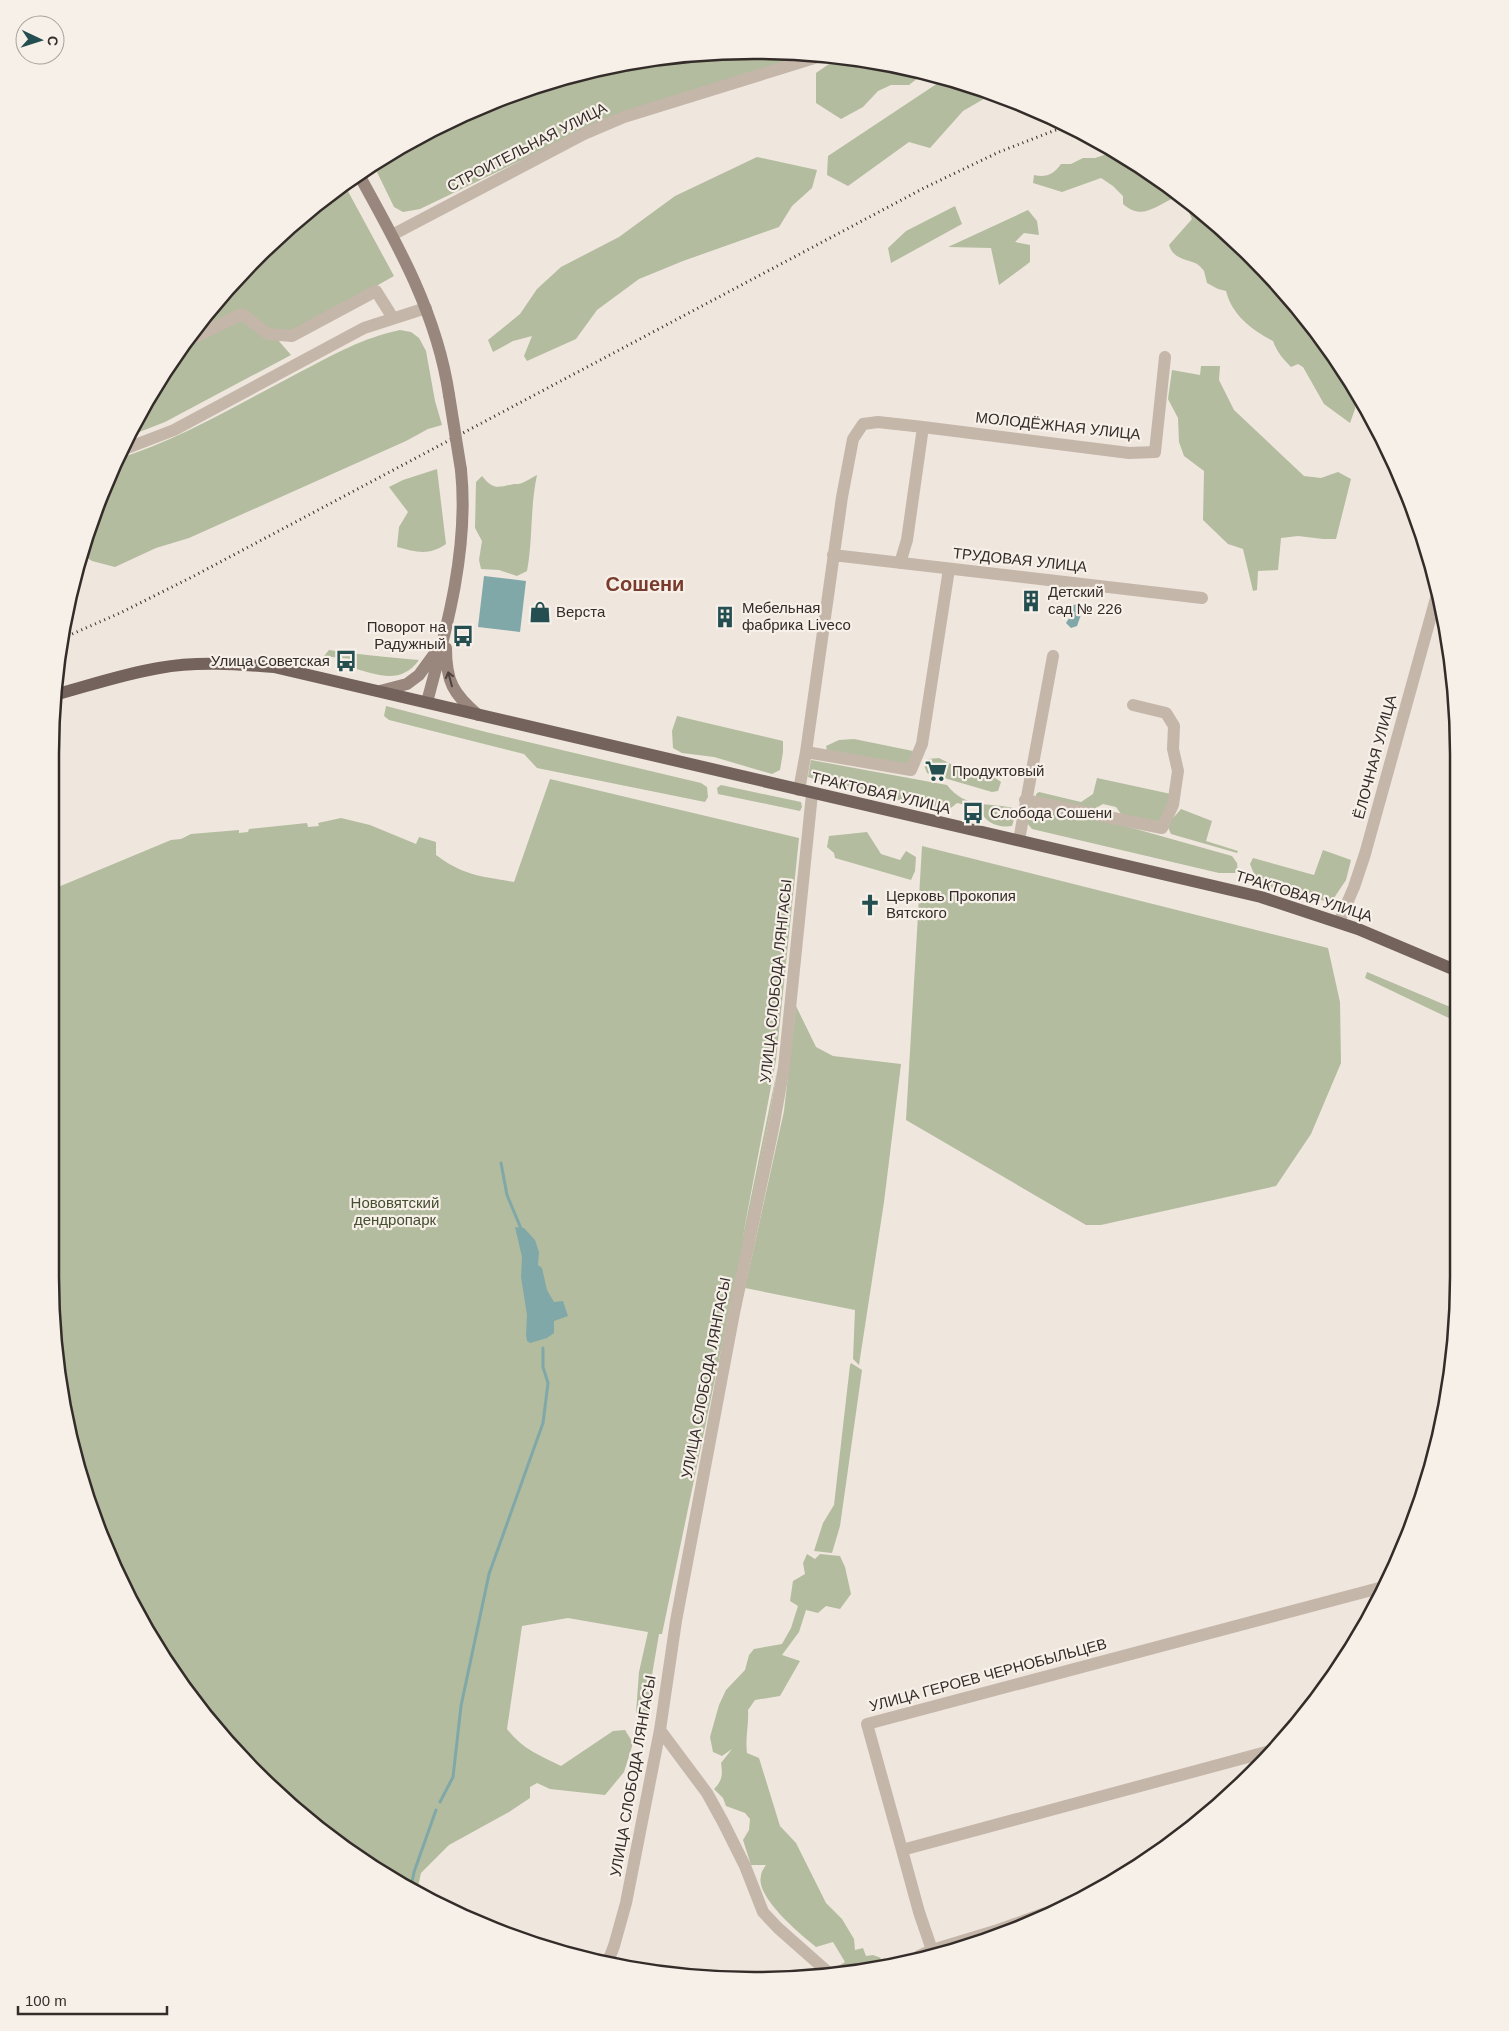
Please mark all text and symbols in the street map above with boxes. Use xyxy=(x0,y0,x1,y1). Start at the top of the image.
north arrow xyxy=(15,15,65,65)
text: С xyxy=(45,35,61,47)
street label: СТРОИТЕЛЬНАЯ УЛИЦА xyxy=(444,99,610,194)
street label: МОЛОДЁЖНАЯ УЛИЦА xyxy=(975,408,1141,443)
street label: ТРУДОВАЯ УЛИЦА xyxy=(952,544,1088,575)
district label: Сошени xyxy=(606,573,684,595)
place label: Детский сад № 226 xyxy=(1048,583,1122,617)
building icon: Детский сад № 226 xyxy=(1018,588,1044,614)
shop icon: Верста xyxy=(527,599,553,625)
place label: Мебельная фабрика Liveco xyxy=(742,599,851,633)
place label: Верста xyxy=(556,603,606,620)
building icon: Мебельная фабрика Liveco xyxy=(712,604,738,630)
place label: Поворот на Радужный xyxy=(367,618,447,652)
bus stop icon: Поворот на Радужный xyxy=(450,623,476,649)
bus stop icon: Улица Советская xyxy=(333,648,359,674)
place label: Улица Советская xyxy=(211,652,330,669)
one-way arrow xyxy=(445,672,454,688)
street label: ЁЛОЧНАЯ УЛИЦА xyxy=(1350,693,1399,821)
supermarket icon: Продуктовый xyxy=(923,758,949,784)
place label: Продуктовый xyxy=(952,762,1044,779)
street label: ТРАКТОВАЯ УЛИЦА xyxy=(810,768,952,817)
bus stop icon: Слобода Сошени xyxy=(960,800,986,826)
place label: Слобода Сошени xyxy=(990,804,1112,821)
street label: ТРАКТОВАЯ УЛИЦА xyxy=(1234,867,1375,924)
street label: УЛИЦА СЛОБОДА ЛЯНГАСЫ xyxy=(756,878,795,1084)
place label: Церковь Прокопия Вятского xyxy=(886,887,1016,921)
church icon: Церковь Прокопия Вятского xyxy=(857,892,883,918)
park label: Нововятский дендропарк xyxy=(351,1194,439,1228)
street label: УЛИЦА СЛОБОДА ЛЯНГАСЫ xyxy=(678,1276,733,1480)
street label: УЛИЦА ГЕРОЕВ ЧЕРНОБЫЛЬЦЕВ xyxy=(867,1635,1108,1714)
street label: УЛИЦА СЛОБОДА ЛЯНГАСЫ xyxy=(606,1674,659,1878)
scale bar xyxy=(18,1984,166,2016)
text: 100 m xyxy=(25,1992,67,2009)

